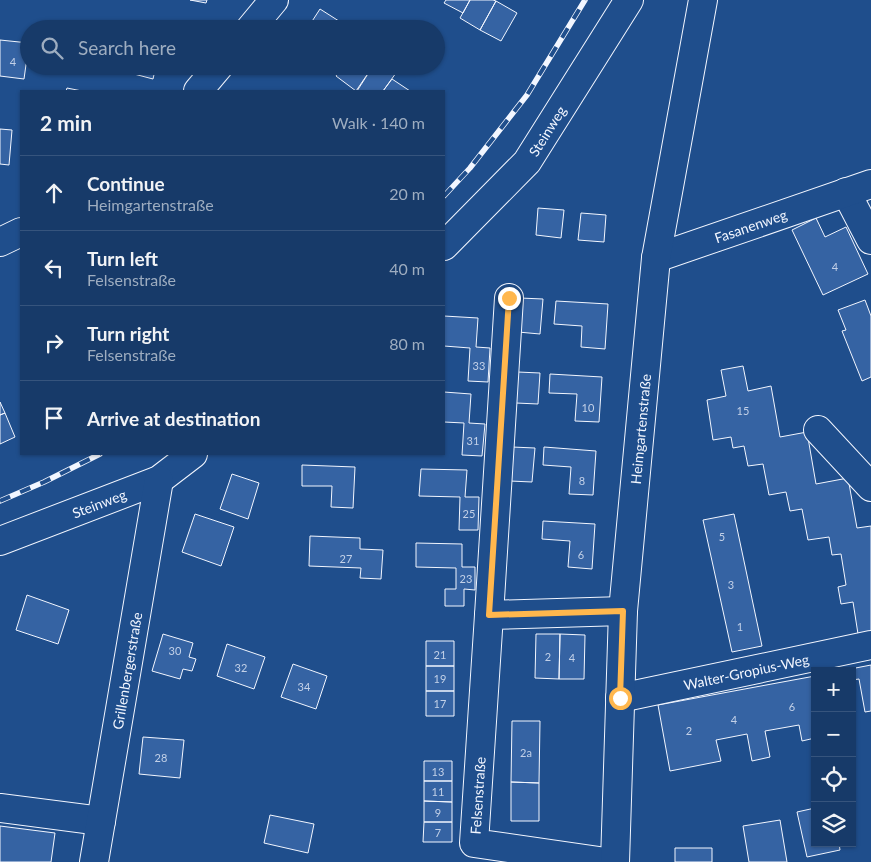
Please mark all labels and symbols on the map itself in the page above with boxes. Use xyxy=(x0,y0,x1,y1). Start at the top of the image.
house number: 4 xyxy=(10,55,17,68)
street label: Steinweg xyxy=(524,102,569,159)
street label: Fasanenweg xyxy=(712,205,789,246)
house number: 4 xyxy=(832,260,839,273)
route end xyxy=(498,287,521,310)
house number: 33 xyxy=(473,359,485,372)
street label: Heimgartenstraße xyxy=(626,373,654,485)
house number: 10 xyxy=(582,401,595,414)
house number: 15 xyxy=(737,404,749,417)
house number: 31 xyxy=(467,434,479,447)
house number: 8 xyxy=(579,474,585,487)
street label: Steinweg xyxy=(70,485,128,521)
house number: 25 xyxy=(463,507,475,520)
house number: 5 xyxy=(719,530,725,543)
house number: 6 xyxy=(578,548,584,561)
house number: 27 xyxy=(340,552,352,565)
house number: 23 xyxy=(460,572,472,585)
house number: 3 xyxy=(728,578,734,591)
street label: Grillenbergerstraße xyxy=(108,611,145,731)
house number: 1 xyxy=(737,620,743,633)
house number: 30 xyxy=(169,644,182,657)
house number: 21 xyxy=(434,648,446,661)
house number: 2 xyxy=(545,650,551,663)
street label: Walter-Gropius-Weg xyxy=(682,650,810,693)
house number: 4 xyxy=(569,651,576,664)
house number: 32 xyxy=(235,661,247,674)
house number: 19 xyxy=(434,672,446,685)
house number: 34 xyxy=(298,680,311,693)
route start xyxy=(609,687,632,710)
house number: 17 xyxy=(434,697,446,710)
house number: 6 xyxy=(789,700,795,713)
house number: 4 xyxy=(731,713,738,726)
house number: 2 xyxy=(686,724,692,737)
house number: 2a xyxy=(520,746,532,759)
house number: 28 xyxy=(155,751,167,764)
street label: Felsenstraße xyxy=(466,756,488,835)
house number: 13 xyxy=(432,765,444,778)
house number: 11 xyxy=(432,785,444,798)
house number: 9 xyxy=(435,806,441,819)
house number: 7 xyxy=(435,826,441,839)

